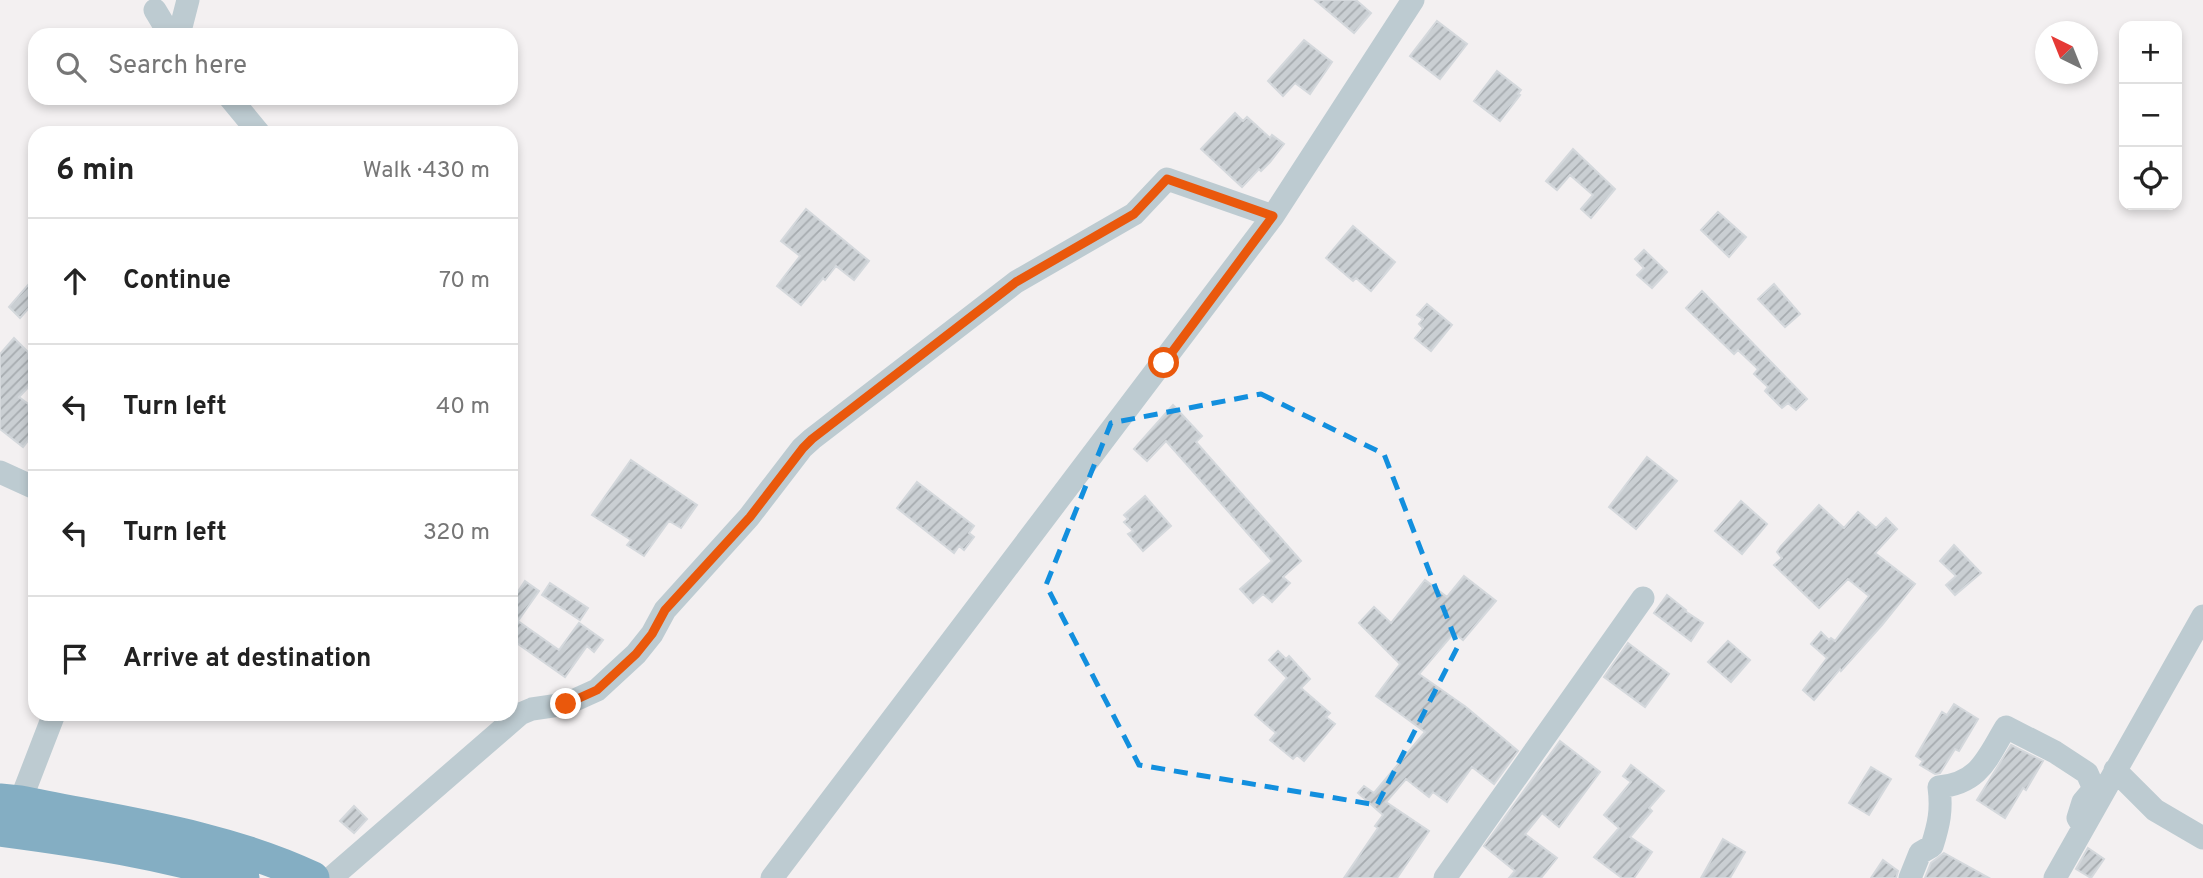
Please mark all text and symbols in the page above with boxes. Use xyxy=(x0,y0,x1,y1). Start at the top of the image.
north arrow xyxy=(2035,21,2098,84)
map controls xyxy=(2119,21,2182,210)
button: + xyxy=(2119,21,2182,84)
search box xyxy=(28,28,518,105)
icon: search xyxy=(52,48,90,86)
text: Search here xyxy=(108,50,247,83)
button: − xyxy=(2119,84,2182,147)
button: locate xyxy=(2119,147,2182,210)
text: 6 min xyxy=(56,153,134,190)
text: Walk · 430 m xyxy=(363,157,490,186)
icon: ahead xyxy=(56,262,94,300)
text: Continue xyxy=(123,265,231,298)
text: 70 m xyxy=(439,267,490,296)
route start xyxy=(1148,347,1179,378)
icon: left xyxy=(56,388,94,426)
text: Turn left xyxy=(123,391,227,424)
text: 40 m xyxy=(436,393,490,422)
icon: left xyxy=(56,514,94,552)
text: Turn left xyxy=(123,517,227,550)
text: 320 m xyxy=(423,519,490,548)
icon: arrive xyxy=(56,640,94,678)
text: Arrive at destination xyxy=(123,643,371,676)
route end xyxy=(550,688,581,719)

